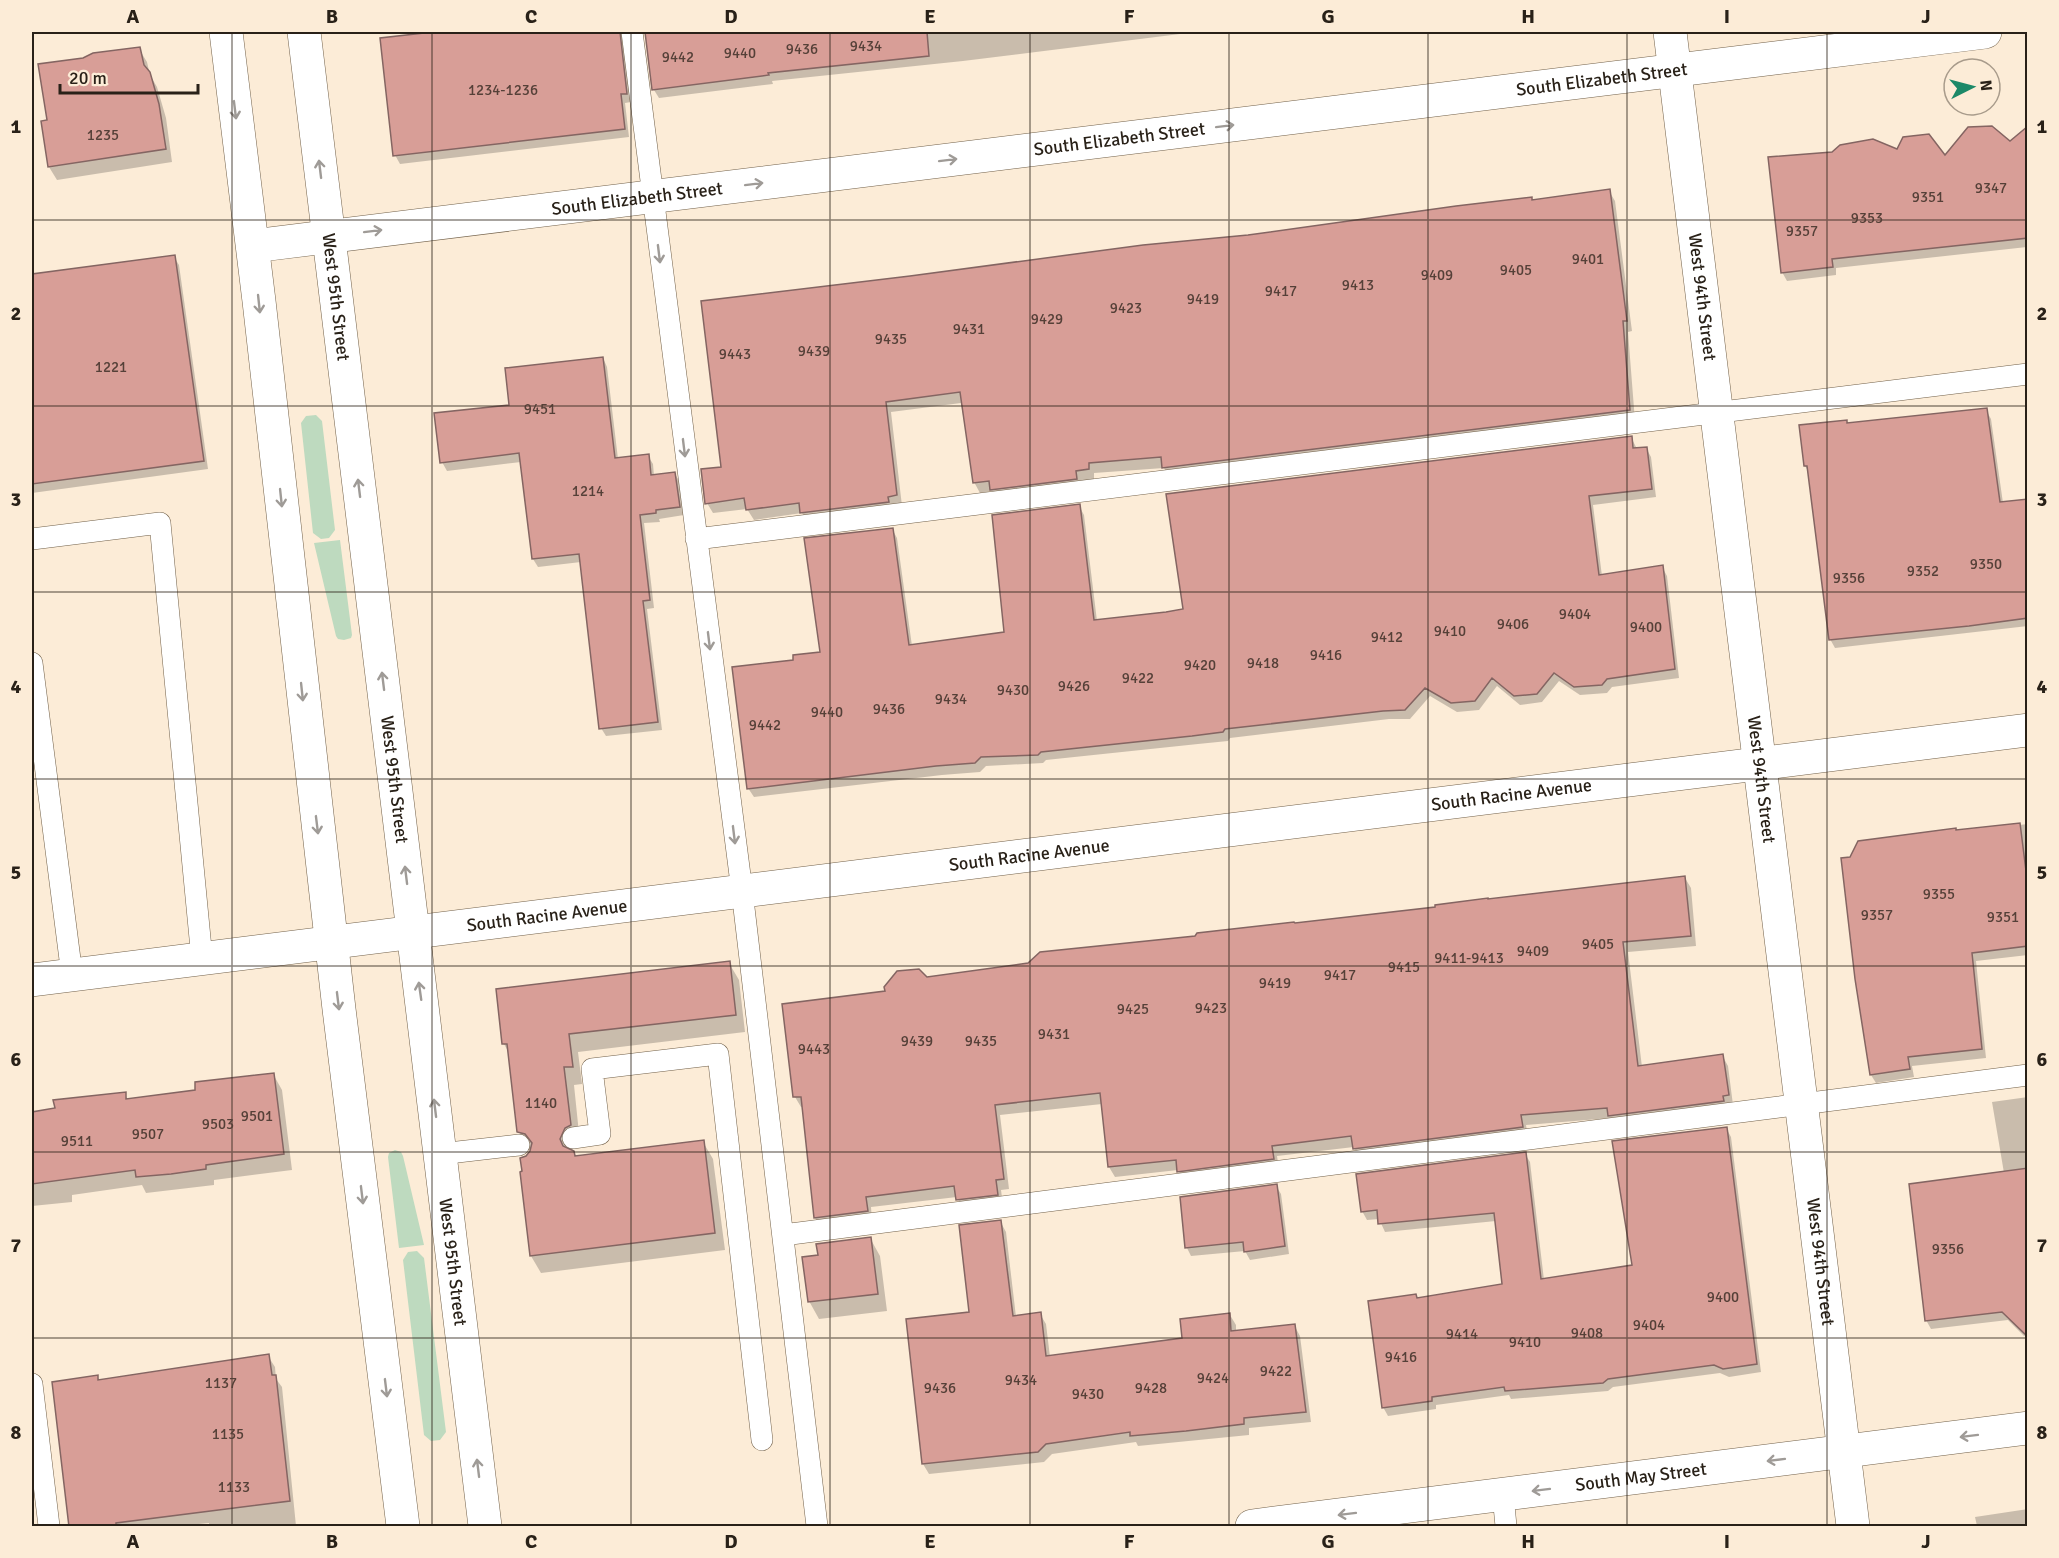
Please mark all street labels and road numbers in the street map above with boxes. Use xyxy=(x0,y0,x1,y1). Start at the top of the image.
street label: South Elizabeth Street xyxy=(1515,58,1689,101)
street label: South Elizabeth Street xyxy=(1033,117,1206,160)
street label: South Elizabeth Street xyxy=(550,177,724,220)
street label: West 95th Street xyxy=(317,232,355,362)
street label: West 94th Street xyxy=(1684,232,1721,362)
street label: West 94th Street xyxy=(1743,714,1780,844)
street label: West 95th Street xyxy=(376,715,413,845)
street label: South Racine Avenue xyxy=(1430,774,1593,816)
street label: South Racine Avenue xyxy=(948,834,1111,876)
street label: South Racine Avenue xyxy=(465,895,629,936)
street label: West 95th Street xyxy=(434,1197,472,1327)
street label: West 94th Street xyxy=(1802,1197,1839,1327)
street label: South May Street xyxy=(1574,1458,1708,1496)

